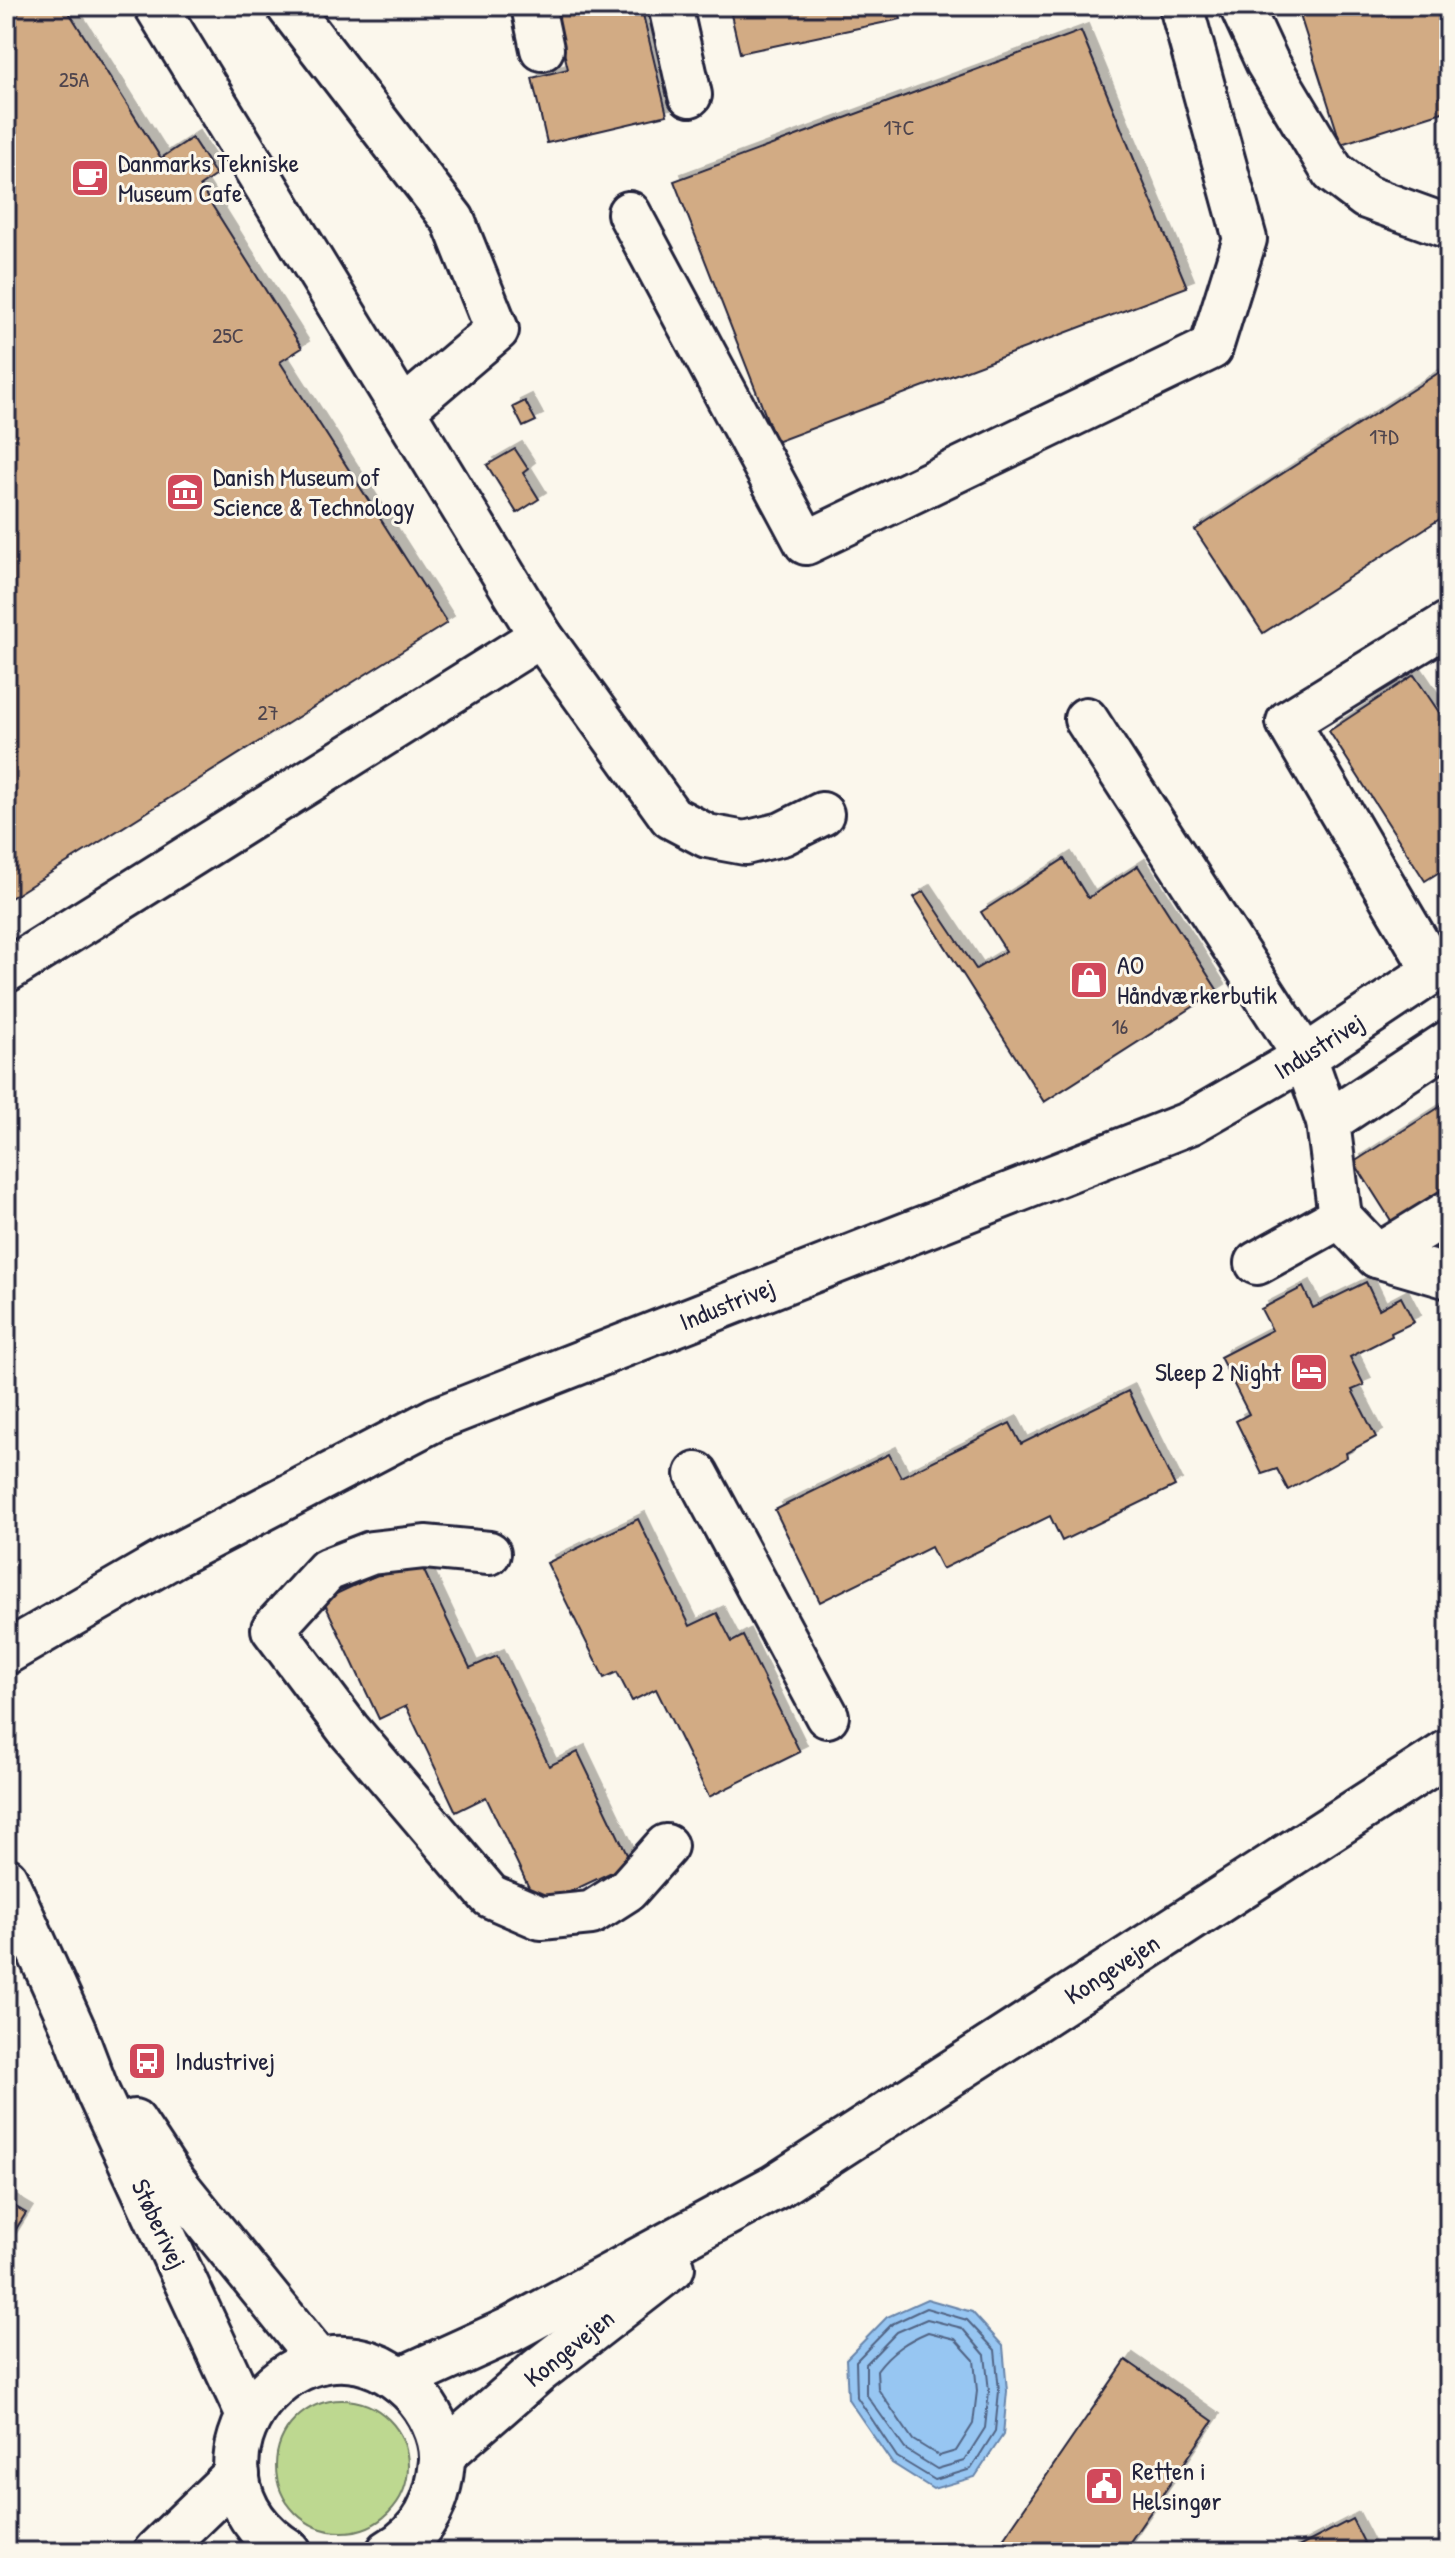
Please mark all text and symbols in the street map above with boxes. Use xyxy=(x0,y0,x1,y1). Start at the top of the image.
house number: 25A xyxy=(59,64,89,94)
house number: 17C xyxy=(884,112,914,142)
place label: Danmarks Tekniske Museum Cafe xyxy=(118,145,299,210)
cafe icon: Danmarks Tekniske Museum Cafe xyxy=(69,157,111,199)
house number: 25C xyxy=(212,320,244,350)
house number: 17D xyxy=(1369,421,1399,451)
place label: Danish Museum of Science & Technology xyxy=(213,459,415,524)
museum icon: Danish Museum of Science & Technology xyxy=(164,471,206,513)
house number: 27 xyxy=(257,697,279,727)
place label: AO Håndværkerbutik xyxy=(1117,947,1277,1012)
shop icon: AO Håndværkerbutik xyxy=(1068,959,1110,1001)
street label: Industrivej xyxy=(1267,1004,1370,1087)
house number: 16 xyxy=(1112,1011,1129,1041)
street label: Industrivej xyxy=(674,1269,780,1339)
hotel icon: Sleep 2 Night xyxy=(1288,1351,1330,1393)
place label: Sleep 2 Night xyxy=(1155,1354,1282,1389)
street label: Kongevejen xyxy=(1057,1925,1166,2012)
bus stop icon: Industrivej xyxy=(126,2040,168,2082)
place label: Industrivej xyxy=(175,2043,275,2078)
street label: Støberivej xyxy=(123,2173,196,2274)
street label: Kongevejen xyxy=(516,2300,621,2395)
place label: Retten i Helsingør xyxy=(1132,2453,1222,2518)
public building icon: Retten i Helsingør xyxy=(1083,2465,1125,2507)

